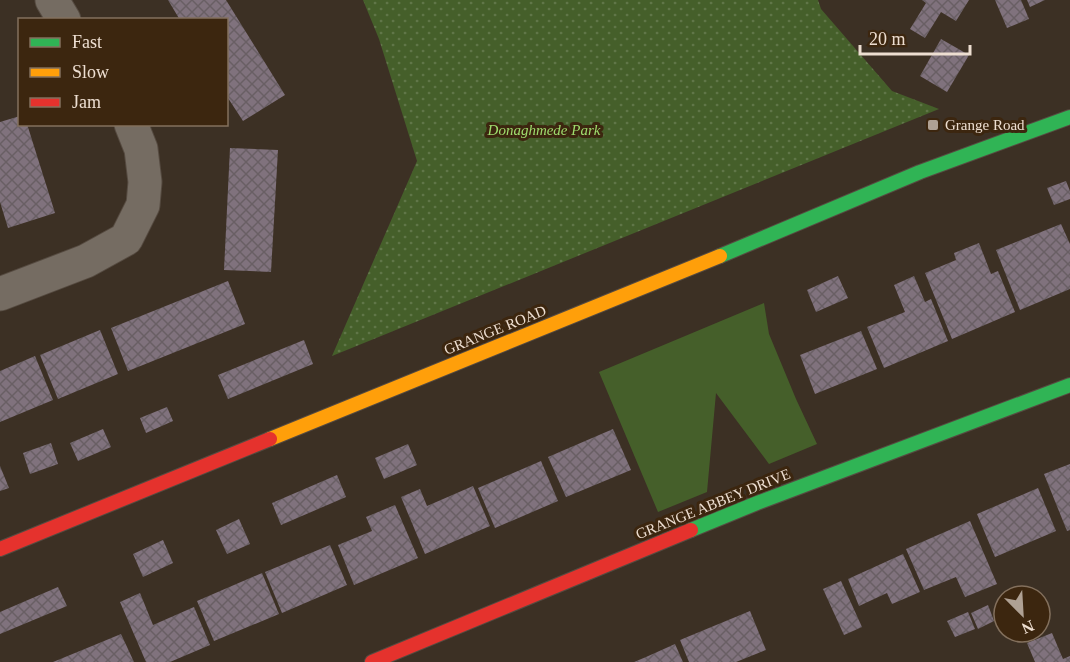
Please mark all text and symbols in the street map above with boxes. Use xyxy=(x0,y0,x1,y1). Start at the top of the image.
legend xyxy=(18,18,228,126)
scale bar xyxy=(860,18,970,56)
text: 20 m xyxy=(869,29,906,49)
text: Fast xyxy=(72,32,102,52)
text: Slow xyxy=(72,62,109,82)
text: Jam xyxy=(72,92,101,112)
place label: Grange Road xyxy=(945,117,1025,133)
marker: Grange Road xyxy=(926,118,940,132)
park label: Donaghmede Park xyxy=(487,122,601,138)
street label: GRANGE ROAD xyxy=(442,302,549,358)
street label: GRANGE ABBEY DRIVE xyxy=(633,466,793,542)
north arrow xyxy=(992,584,1052,644)
text: N xyxy=(1019,617,1037,638)

